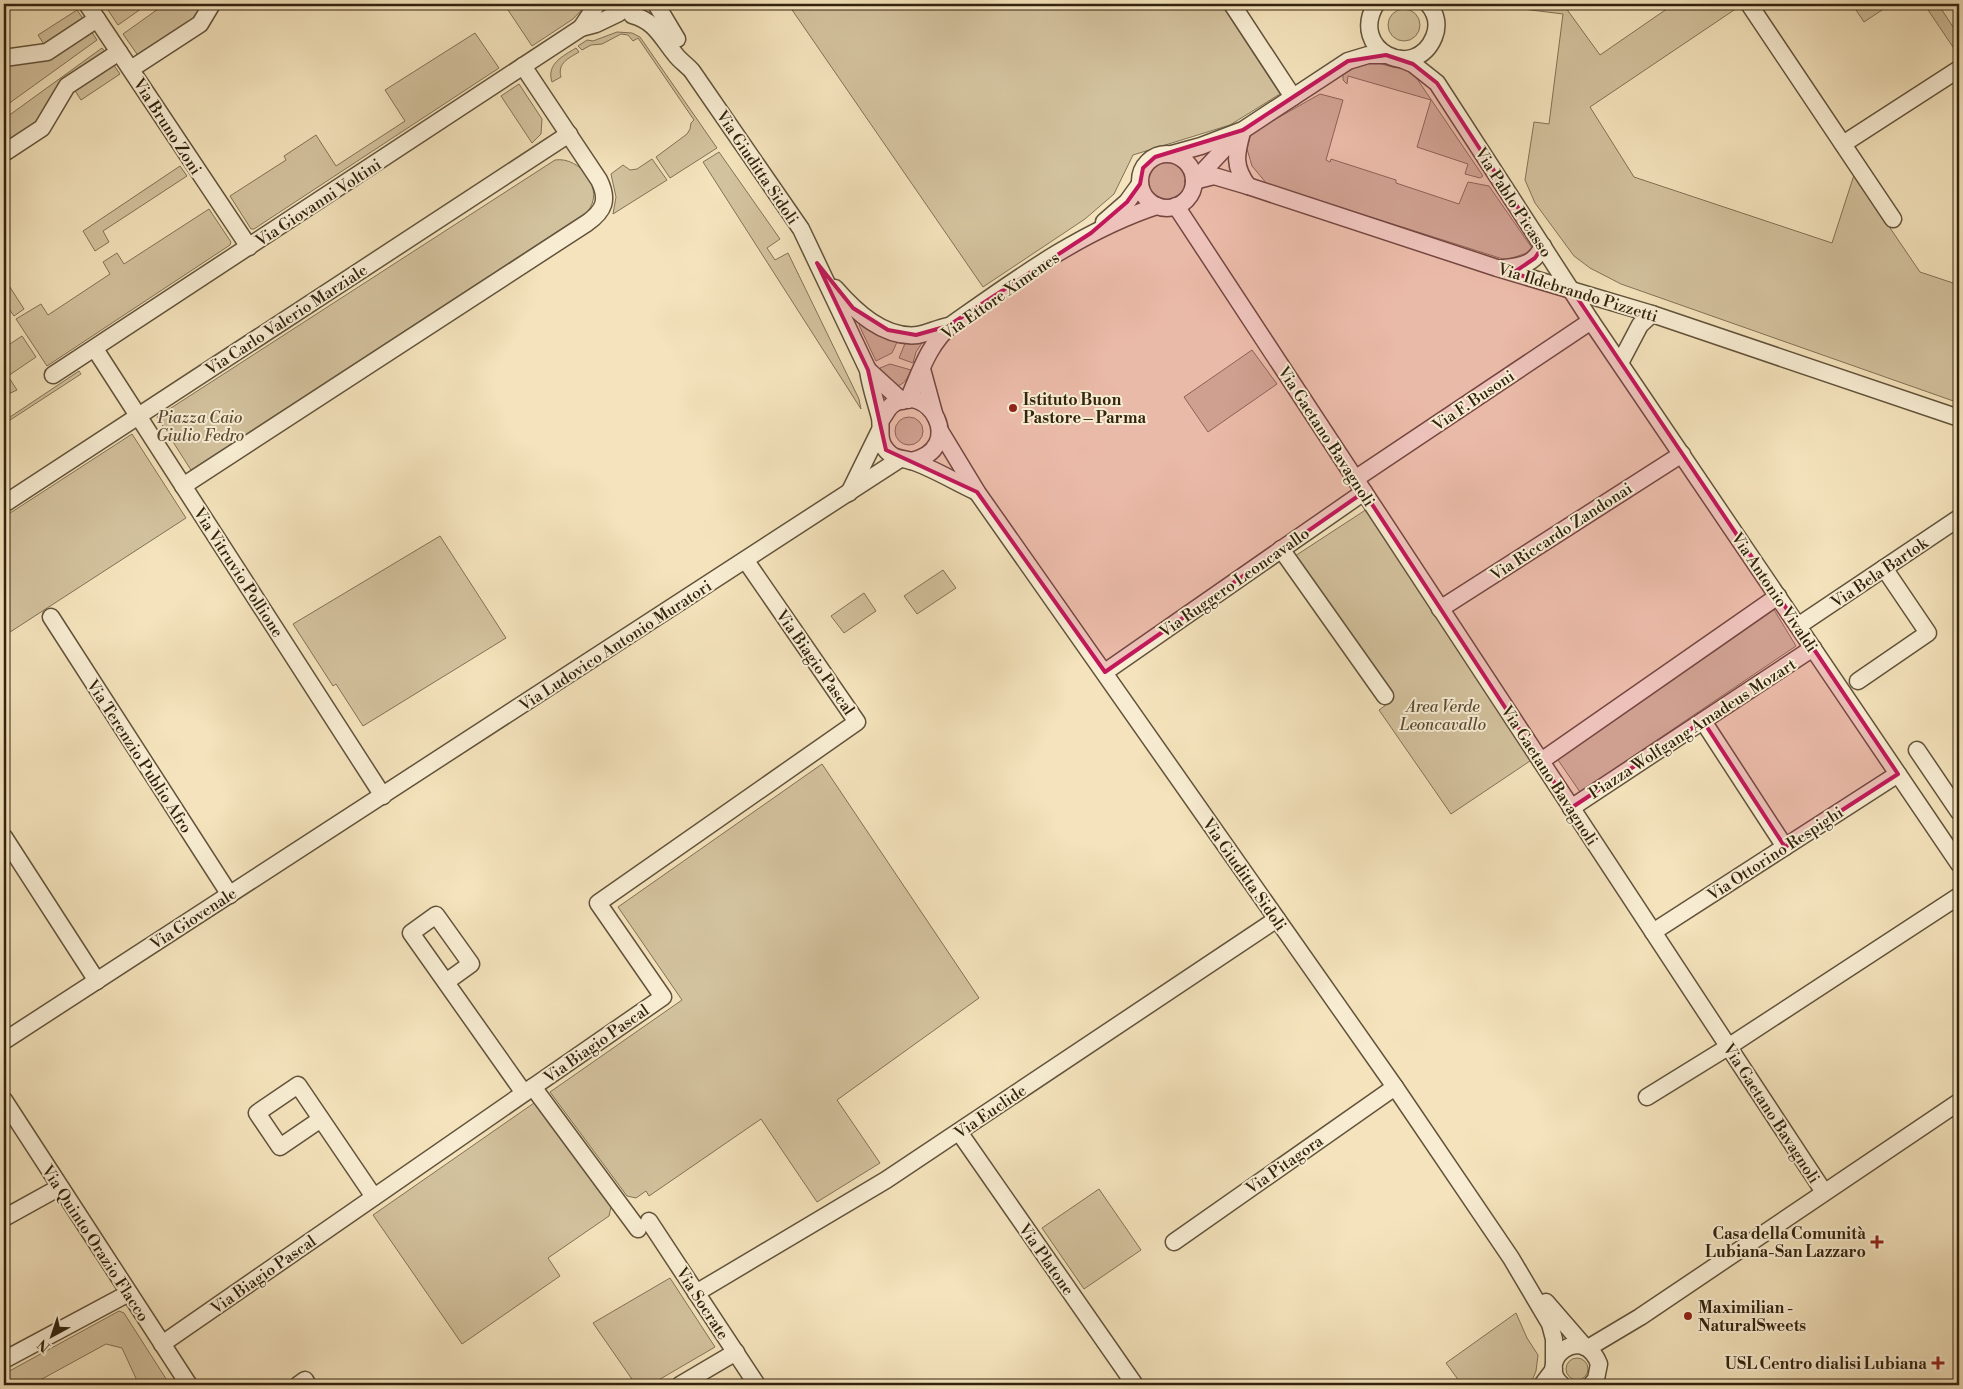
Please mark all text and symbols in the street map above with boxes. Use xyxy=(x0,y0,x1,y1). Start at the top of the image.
street label: Via Bruno Zoni xyxy=(128,74,206,179)
street label: Via Giuditta Sidoli xyxy=(711,106,803,228)
street label: Via Pablo Picasso xyxy=(1470,143,1556,261)
street label: Via Giovanni Voltini xyxy=(251,155,385,252)
street label: Via Ettore Ximenes xyxy=(937,248,1063,345)
street label: Via Ildebrando Pizzetti xyxy=(1494,259,1660,327)
street label: Via Carlo Valerio Marziale xyxy=(201,260,371,380)
street label: Via Gaetano Bavagnoli xyxy=(1273,362,1379,510)
street label: Via F. Busoni xyxy=(1428,366,1518,436)
place label: Istituto Buon Pastore – Parma xyxy=(1023,390,1147,428)
marker: Istituto Buon Pastore – Parma xyxy=(1007,402,1019,414)
park label: Piazza Caio Giulio Fedro xyxy=(156,408,244,446)
street label: Via Riccardo Zandonai xyxy=(1486,479,1636,586)
street label: Via Vitruvio Pollione xyxy=(188,503,288,641)
street label: Via Ruggero Leoncavallo xyxy=(1155,523,1313,643)
street label: Via Antonio Vivaldi xyxy=(1726,528,1822,656)
street label: Via Bela Bartok xyxy=(1827,532,1933,613)
street label: Via Ludovico Antonio Muratori xyxy=(515,576,716,716)
street label: Via Biagio Pascal xyxy=(771,605,859,719)
street label: Piazza Wolfgang Amadeus Mozart xyxy=(1585,654,1800,803)
street label: Via Terenzio Publio Afro xyxy=(82,675,196,837)
park label: Area Verde Leoncavallo xyxy=(1399,697,1486,735)
street label: Via Gaetano Bavagnoli xyxy=(1496,701,1602,849)
street label: Via Ottorino Respighi xyxy=(1703,802,1847,906)
street label: Via Giuditta Sidoli xyxy=(1197,814,1291,935)
street label: Via Giovenale xyxy=(146,883,241,955)
street label: Via Biagio Pascal xyxy=(539,1000,653,1088)
street label: Via Gaetano Bavagnoli xyxy=(1718,1039,1824,1187)
street label: Via Euclide xyxy=(950,1080,1030,1144)
street label: Via Pitagora xyxy=(1241,1130,1328,1199)
street label: Via Quinto Orazio Flacco xyxy=(36,1161,153,1326)
street label: Via Platone xyxy=(1014,1219,1078,1299)
place label: Casa della Comunità Lubiana-San Lazzaro xyxy=(1705,1224,1866,1262)
street label: Via Biagio Pascal xyxy=(206,1231,320,1319)
marker: Casa della Comunità Lubiana-San Lazzaro xyxy=(1870,1235,1884,1249)
street label: Via Socrate xyxy=(671,1263,733,1343)
place label: Maximilian - NaturalSweets xyxy=(1698,1298,1806,1336)
marker: Maximilian - NaturalSweets xyxy=(1682,1310,1694,1322)
north arrow xyxy=(28,1312,78,1362)
text: N xyxy=(34,1335,54,1356)
place label: USL Centro dialisi Lubiana xyxy=(1725,1354,1927,1374)
marker: USL Centro dialisi Lubiana xyxy=(1931,1356,1945,1370)

